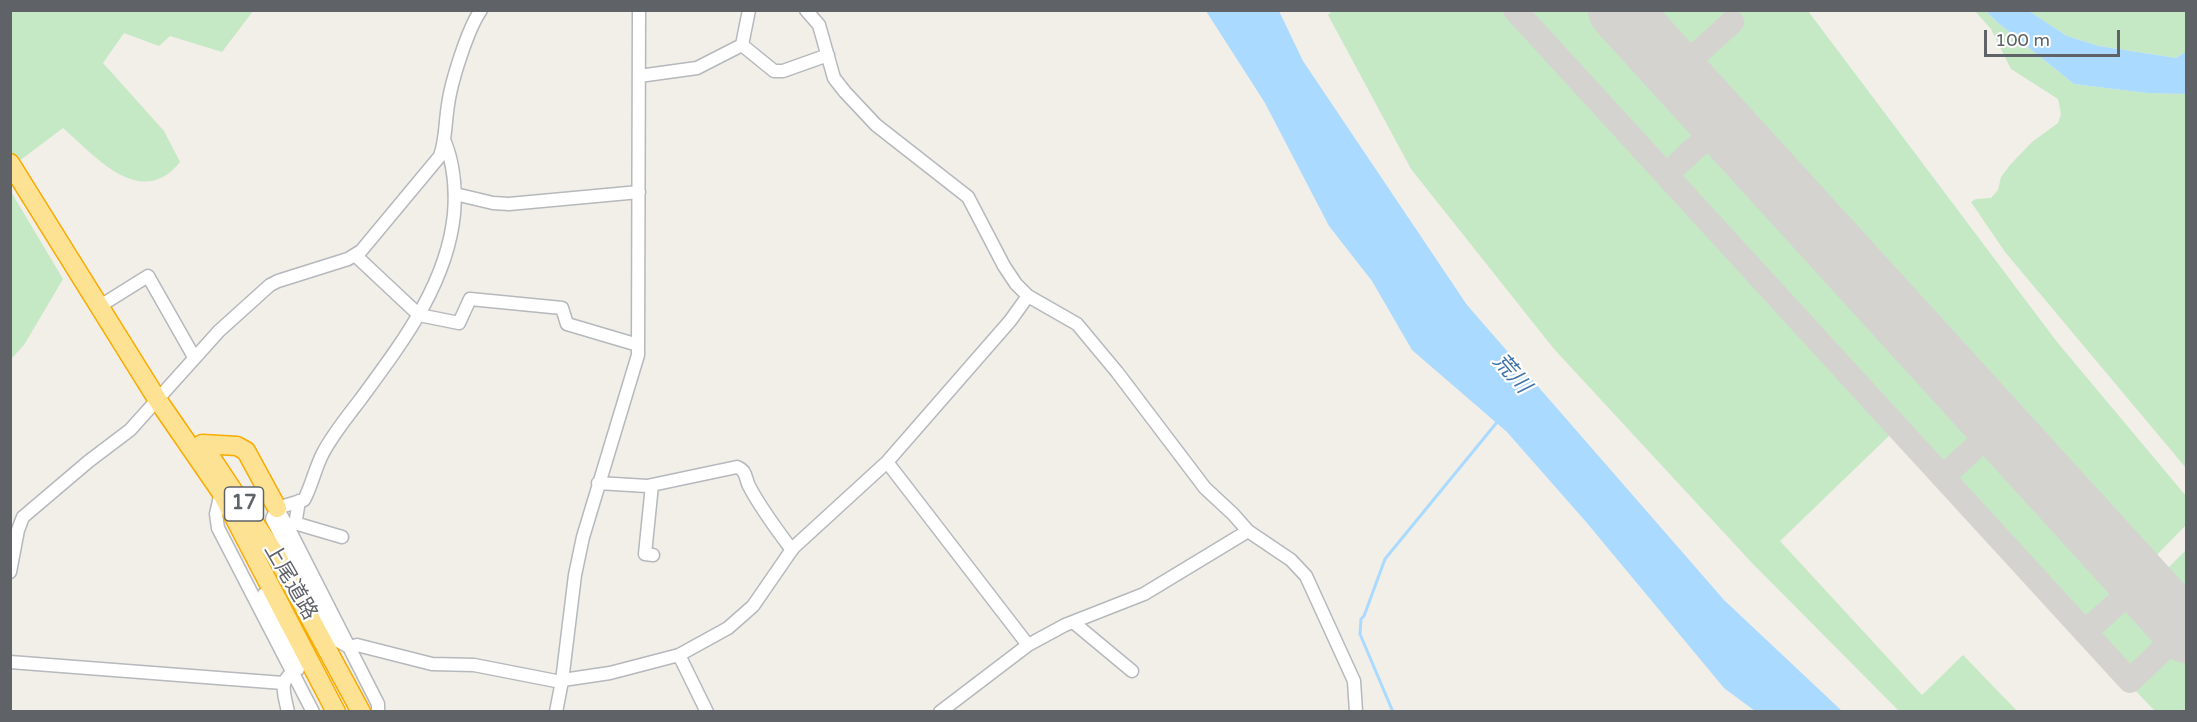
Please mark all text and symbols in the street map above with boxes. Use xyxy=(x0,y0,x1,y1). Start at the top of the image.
scale bar xyxy=(1987,18,2124,56)
text: 100 m xyxy=(1995,29,2050,51)
water label: 荒川 xyxy=(1487,349,1535,399)
road number: 17 xyxy=(224,487,264,521)
street label: 上尾道路 xyxy=(258,539,322,625)

